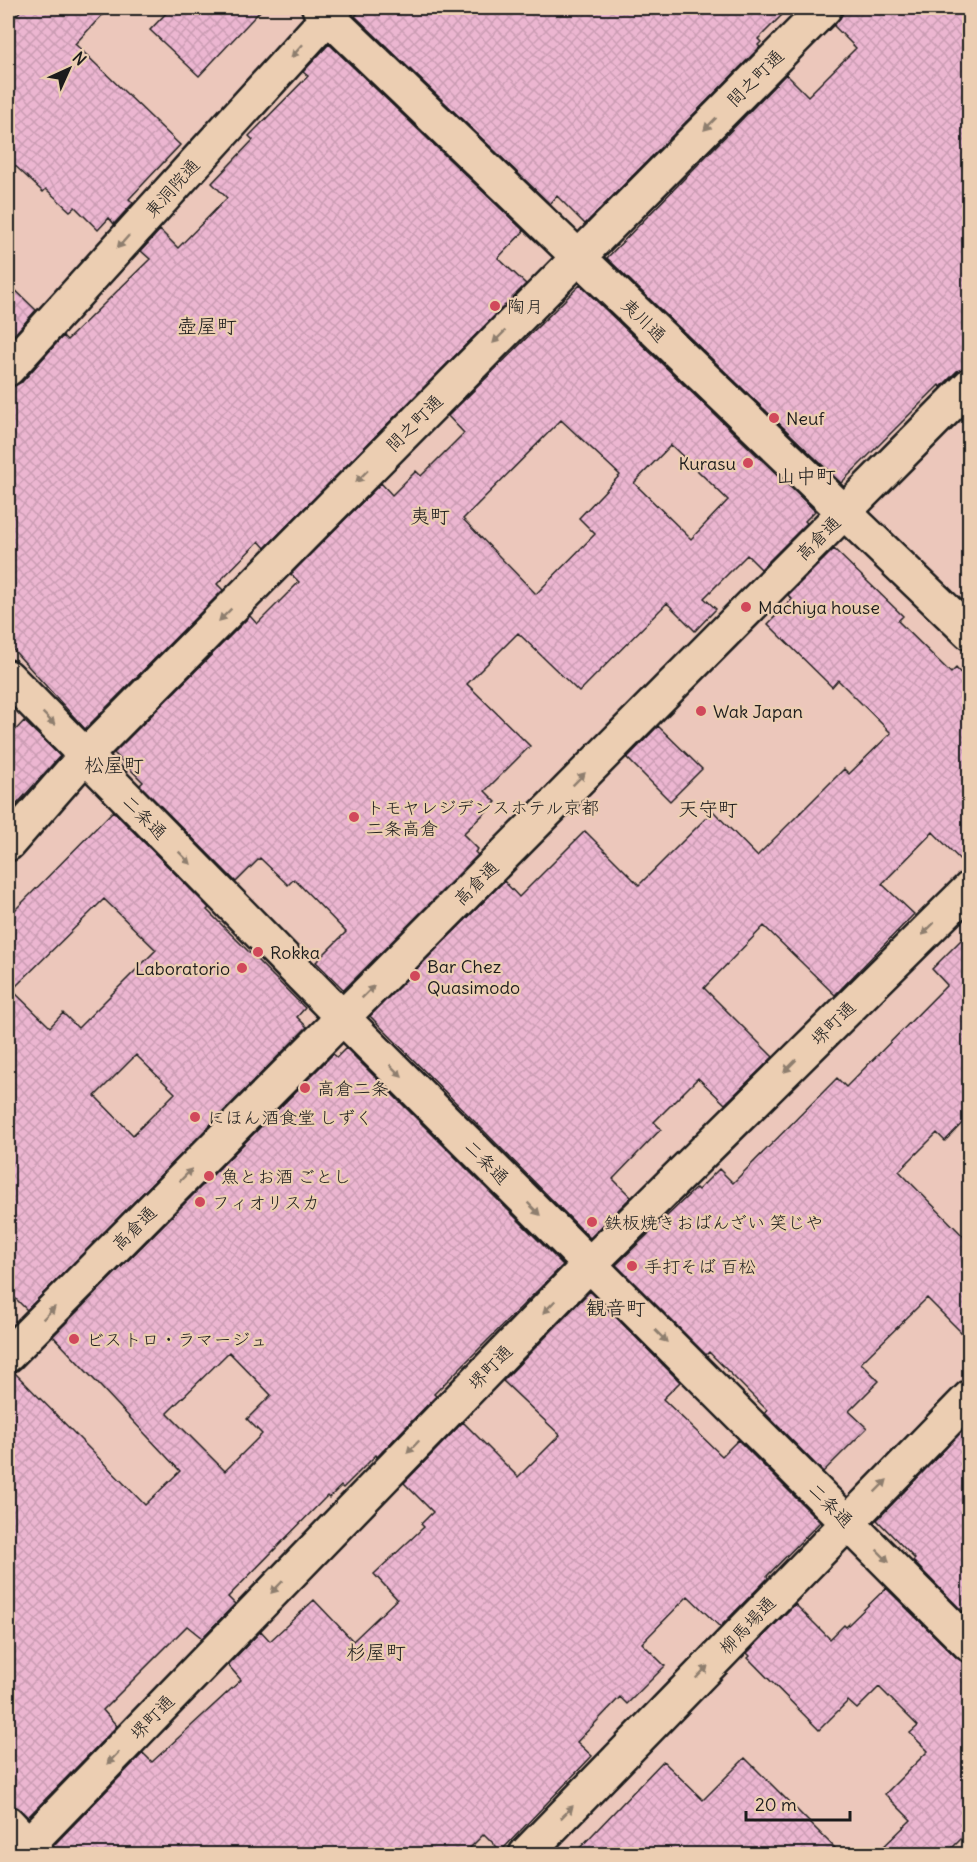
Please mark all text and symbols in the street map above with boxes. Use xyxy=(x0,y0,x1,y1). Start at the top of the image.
north arrow xyxy=(39,39,99,99)
one-way arrow xyxy=(290,43,304,58)
street label: 間之町通 xyxy=(721,44,789,112)
text: N xyxy=(69,47,91,69)
one-way arrow xyxy=(703,116,717,130)
street label: 東洞院通 xyxy=(139,154,205,222)
one-way arrow xyxy=(116,234,130,249)
street label: 夷川通 xyxy=(617,293,671,347)
place label: 陶月 xyxy=(507,295,543,318)
marker: 陶月 xyxy=(488,299,502,313)
district label: 壺屋町 xyxy=(177,313,237,338)
one-way arrow xyxy=(491,330,506,344)
street label: 間之町通 xyxy=(380,389,448,457)
place label: Neuf xyxy=(786,407,826,430)
marker: Neuf xyxy=(767,411,781,425)
place label: Kurasu xyxy=(678,452,736,475)
marker: Kurasu xyxy=(741,456,755,470)
district label: 山中町 xyxy=(776,463,836,488)
one-way arrow xyxy=(355,468,369,483)
district label: 夷町 xyxy=(410,503,450,528)
street label: 高倉通 xyxy=(791,511,845,565)
place label: Machiya house xyxy=(758,596,880,619)
marker: Machiya house xyxy=(739,600,753,614)
one-way arrow xyxy=(218,607,232,622)
place label: Wak Japan xyxy=(713,700,803,723)
marker: Wak Japan xyxy=(694,704,708,718)
one-way arrow xyxy=(41,711,55,725)
district label: 松屋町 xyxy=(84,752,144,777)
one-way arrow xyxy=(572,772,586,786)
street label: 二条通 xyxy=(118,790,172,844)
place label: トモヤレジデンスホテル京都 二条高倉 xyxy=(366,796,599,840)
district label: 天守町 xyxy=(678,796,738,821)
marker: トモヤレジデンスホテル京都 二条高倉 xyxy=(347,810,361,824)
one-way arrow xyxy=(178,850,192,864)
street label: 高倉通 xyxy=(449,856,503,910)
one-way arrow xyxy=(921,922,935,936)
place label: Rokka xyxy=(270,941,320,964)
marker: Rokka xyxy=(251,945,265,959)
place label: Bar Chez Quasimodo xyxy=(427,955,520,999)
place label: Laboratorio xyxy=(135,957,230,980)
marker: Laboratorio xyxy=(235,961,249,975)
marker: Bar Chez Quasimodo xyxy=(408,969,422,983)
one-way arrow xyxy=(360,985,374,999)
street label: 堺町通 xyxy=(806,996,860,1050)
one-way arrow xyxy=(783,1059,797,1073)
one-way arrow xyxy=(389,1064,403,1078)
place label: 高倉二条 xyxy=(317,1077,389,1100)
marker: 高倉二条 xyxy=(298,1081,312,1095)
place label: にほん酒食堂 しずく xyxy=(207,1106,373,1129)
marker: にほん酒食堂 しずく xyxy=(188,1110,202,1124)
street label: 二条通 xyxy=(460,1135,514,1189)
place label: 魚とお酒 ごとし xyxy=(221,1165,351,1188)
one-way arrow xyxy=(179,1168,193,1182)
marker: 魚とお酒 ごとし xyxy=(202,1169,216,1183)
place label: フィオリスカ xyxy=(212,1191,320,1214)
marker: フィオリスカ xyxy=(193,1195,207,1209)
street label: 高倉通 xyxy=(107,1201,161,1255)
one-way arrow xyxy=(526,1202,540,1216)
place label: 鉄板焼きおばんざい 笑じや xyxy=(604,1211,823,1234)
marker: 鉄板焼きおばんざい 笑じや xyxy=(585,1215,599,1229)
place label: 手打そば 百松 xyxy=(644,1255,756,1278)
marker: 手打そば 百松 xyxy=(625,1259,639,1273)
district label: 観音町 xyxy=(586,1295,646,1320)
one-way arrow xyxy=(542,1300,556,1314)
one-way arrow xyxy=(41,1307,55,1321)
place label: ビストロ・ラマージュ xyxy=(86,1328,268,1351)
one-way arrow xyxy=(653,1328,667,1342)
marker: ビストロ・ラマージュ xyxy=(67,1332,81,1346)
street label: 堺町通 xyxy=(463,1340,517,1394)
one-way arrow xyxy=(406,1440,420,1455)
street label: 二条通 xyxy=(804,1478,858,1532)
one-way arrow xyxy=(874,1480,888,1494)
one-way arrow xyxy=(875,1549,889,1563)
one-way arrow xyxy=(271,1580,285,1594)
street label: 柳馬場通 xyxy=(714,1591,780,1659)
district label: 杉屋町 xyxy=(346,1639,406,1664)
one-way arrow xyxy=(695,1665,708,1680)
street label: 堺町通 xyxy=(125,1690,179,1744)
one-way arrow xyxy=(106,1750,120,1764)
scale bar xyxy=(746,1784,850,1822)
text: 20 m xyxy=(755,1793,797,1816)
one-way arrow xyxy=(560,1805,574,1820)

